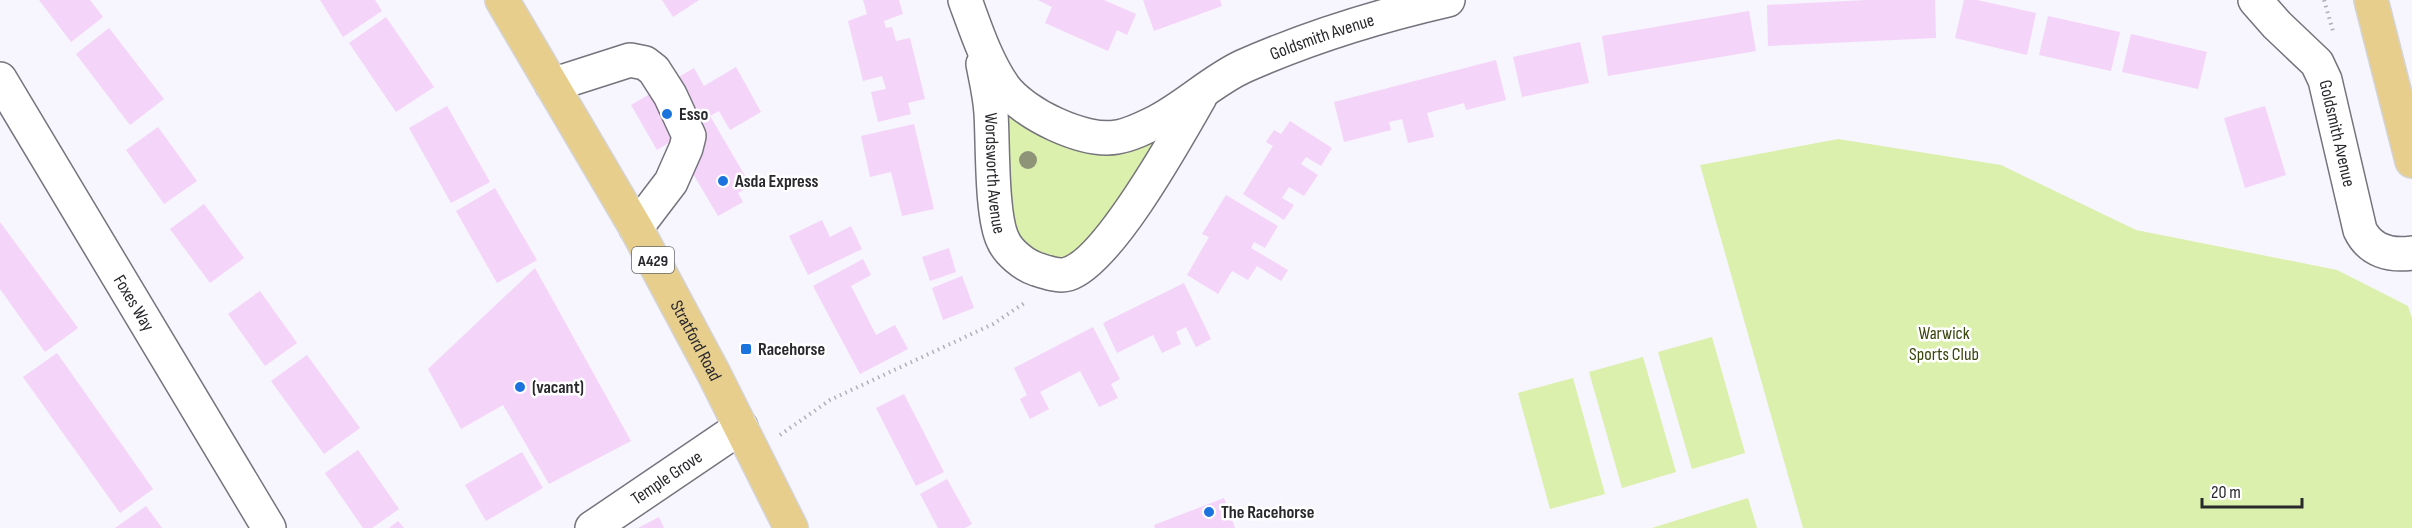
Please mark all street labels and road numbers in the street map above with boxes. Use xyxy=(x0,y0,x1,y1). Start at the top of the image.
street label: Goldsmith Avenue xyxy=(1267,10,1377,65)
street label: Goldsmith Avenue xyxy=(2314,78,2360,189)
street label: Wordsworth Avenue xyxy=(980,112,1010,236)
road number: A429 xyxy=(632,247,674,273)
street label: Foxes Way xyxy=(109,271,159,335)
street label: Stratford Road xyxy=(666,297,726,384)
street label: Temple Grove xyxy=(627,446,706,509)

